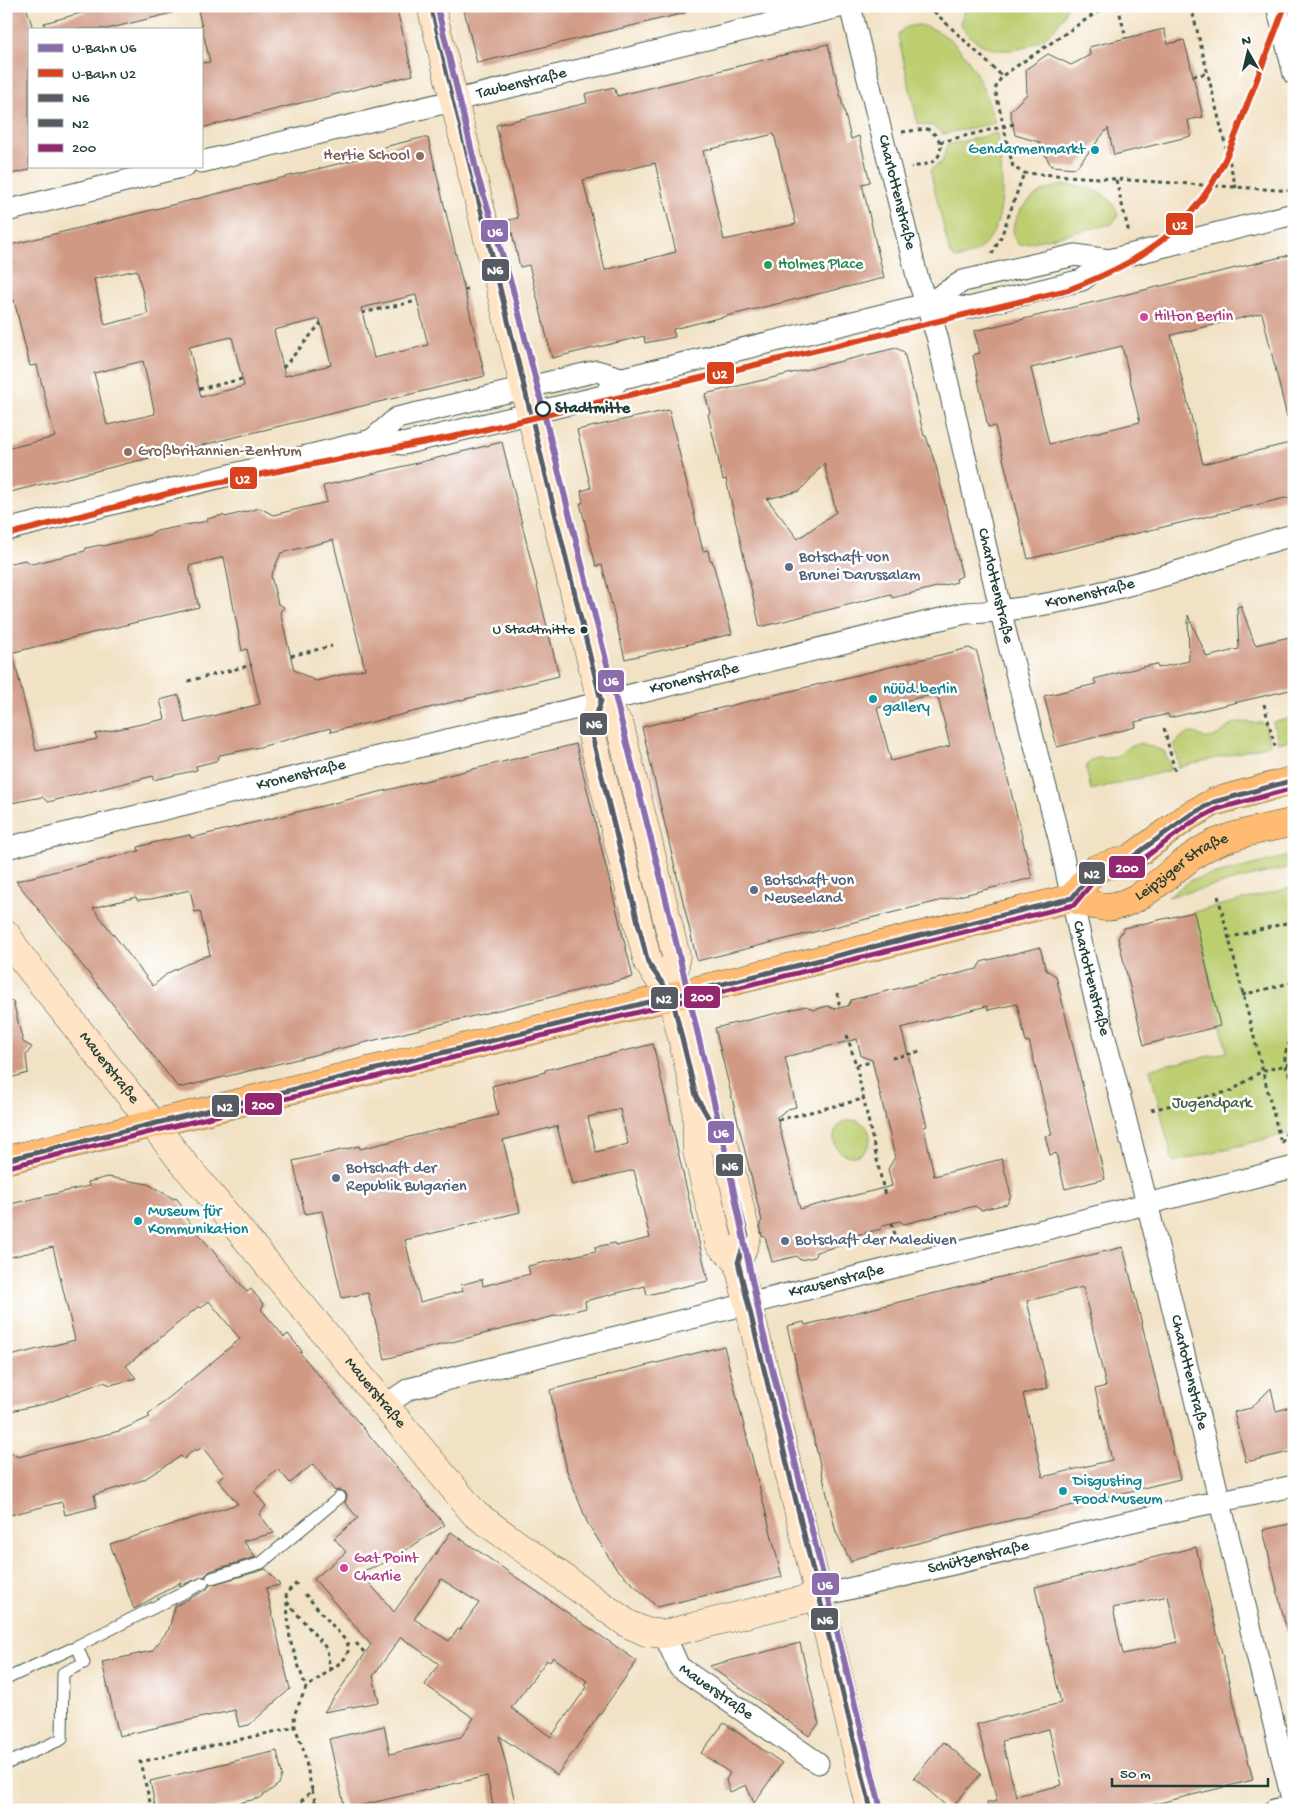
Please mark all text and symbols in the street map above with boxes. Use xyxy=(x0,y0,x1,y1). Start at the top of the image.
legend xyxy=(28,28,202,168)
north arrow xyxy=(1222,28,1272,78)
text: N xyxy=(1241,33,1252,51)
text: U-Bahn U6 xyxy=(72,40,137,58)
street label: Taubenstraße xyxy=(474,64,569,104)
text: U-Bahn U2 xyxy=(72,66,136,84)
text: N6 xyxy=(72,90,90,108)
text: N2 xyxy=(72,116,89,134)
street label: Charlottenstraße xyxy=(873,133,920,252)
text: 200 xyxy=(72,140,97,158)
place label: Gendarmenmarkt xyxy=(968,141,1086,160)
marker: Gendarmenmarkt xyxy=(1089,144,1101,156)
place label: Hertie School xyxy=(323,147,410,166)
marker: Hertie School xyxy=(414,150,426,162)
line badge: U2 xyxy=(1165,212,1194,236)
text: U2 xyxy=(1173,218,1188,235)
line badge: U6 xyxy=(480,219,509,243)
text: U6 xyxy=(487,225,503,242)
place label: Holmes Place xyxy=(778,256,864,275)
line badge: N6 xyxy=(481,258,510,282)
marker: Holmes Place xyxy=(762,259,774,271)
text: N6 xyxy=(487,263,504,280)
place label: Hilton Berlin xyxy=(1154,308,1233,327)
marker: Hilton Berlin xyxy=(1138,311,1150,323)
line badge: U2 xyxy=(706,361,735,385)
text: U2 xyxy=(713,367,728,384)
place label: Stadtmitte xyxy=(555,400,631,419)
marker: Stadtmitte xyxy=(535,401,551,417)
place label: Großbritannien-Zentrum xyxy=(138,443,302,462)
marker: Großbritannien-Zentrum xyxy=(122,446,134,458)
line badge: U2 xyxy=(229,466,258,490)
text: U2 xyxy=(236,472,251,489)
street label: Charlottenstraße xyxy=(972,527,1018,646)
place label: Botschaft von Brunei Darussalam xyxy=(798,549,921,586)
marker: Botschaft von Brunei Darussalam xyxy=(783,561,795,573)
street label: Kronenstraße xyxy=(1044,574,1138,613)
place label: U Stadtmitte xyxy=(493,621,575,639)
marker: U Stadtmitte xyxy=(579,625,589,635)
street label: Kronenstraße xyxy=(648,659,742,699)
line badge: U6 xyxy=(597,669,625,693)
text: U6 xyxy=(603,674,619,691)
place label: nüüd.berlin gallery xyxy=(883,681,957,718)
marker: nüüd.berlin gallery xyxy=(867,693,879,705)
line badge: N6 xyxy=(579,712,608,736)
text: N6 xyxy=(586,717,603,734)
street label: Kronenstraße xyxy=(255,755,349,796)
street label: Leipziger Straße xyxy=(1132,829,1232,906)
line badge: 200 xyxy=(1108,855,1146,879)
line badge: N2 xyxy=(1078,861,1106,885)
text: 200 xyxy=(1116,861,1138,878)
text: N2 xyxy=(1084,867,1100,884)
place label: Botschaft von Neuseeland xyxy=(763,872,854,909)
marker: Botschaft von Neuseeland xyxy=(748,884,760,896)
street label: Charlottenstraße xyxy=(1067,919,1114,1039)
line badge: 200 xyxy=(683,985,721,1009)
line badge: N2 xyxy=(650,986,679,1010)
text: 200 xyxy=(691,990,713,1007)
text: N2 xyxy=(656,992,672,1009)
street label: Mauerstraße xyxy=(74,1028,143,1109)
line badge: 200 xyxy=(244,1092,283,1116)
line badge: N2 xyxy=(211,1094,240,1118)
park label: Jugendpark xyxy=(1172,1095,1254,1114)
text: 200 xyxy=(252,1098,274,1115)
text: N2 xyxy=(217,1100,233,1117)
line badge: U6 xyxy=(707,1120,735,1144)
text: U6 xyxy=(713,1126,729,1143)
line badge: N6 xyxy=(715,1153,744,1177)
text: N6 xyxy=(722,1159,739,1176)
place label: Botschaft der Republik Bulgarien xyxy=(345,1160,467,1197)
marker: Botschaft der Republik Bulgarien xyxy=(330,1172,342,1184)
place label: Museum für Kommunikation xyxy=(148,1203,249,1240)
marker: Museum für Kommunikation xyxy=(132,1215,144,1227)
place label: Botschaft der Malediven xyxy=(794,1232,957,1251)
marker: Botschaft der Malediven xyxy=(779,1235,791,1247)
street label: Krausenstraße xyxy=(787,1260,887,1303)
street label: Charlottenstraße xyxy=(1165,1313,1212,1432)
street label: Mauerstraße xyxy=(340,1354,410,1433)
place label: Disgusting Food Museum xyxy=(1072,1473,1163,1510)
marker: Disgusting Food Museum xyxy=(1057,1485,1069,1497)
street label: Schützenstraße xyxy=(926,1537,1032,1579)
place label: Gat Point Charlie xyxy=(354,1550,420,1587)
marker: Gat Point Charlie xyxy=(338,1562,350,1574)
line badge: U6 xyxy=(811,1572,840,1596)
text: U6 xyxy=(817,1578,833,1595)
line badge: N6 xyxy=(810,1607,839,1631)
text: N6 xyxy=(817,1613,834,1630)
street label: Mauerstraße xyxy=(675,1660,757,1725)
scale bar xyxy=(1112,1756,1269,1788)
text: 50 m xyxy=(1120,1766,1151,1784)

